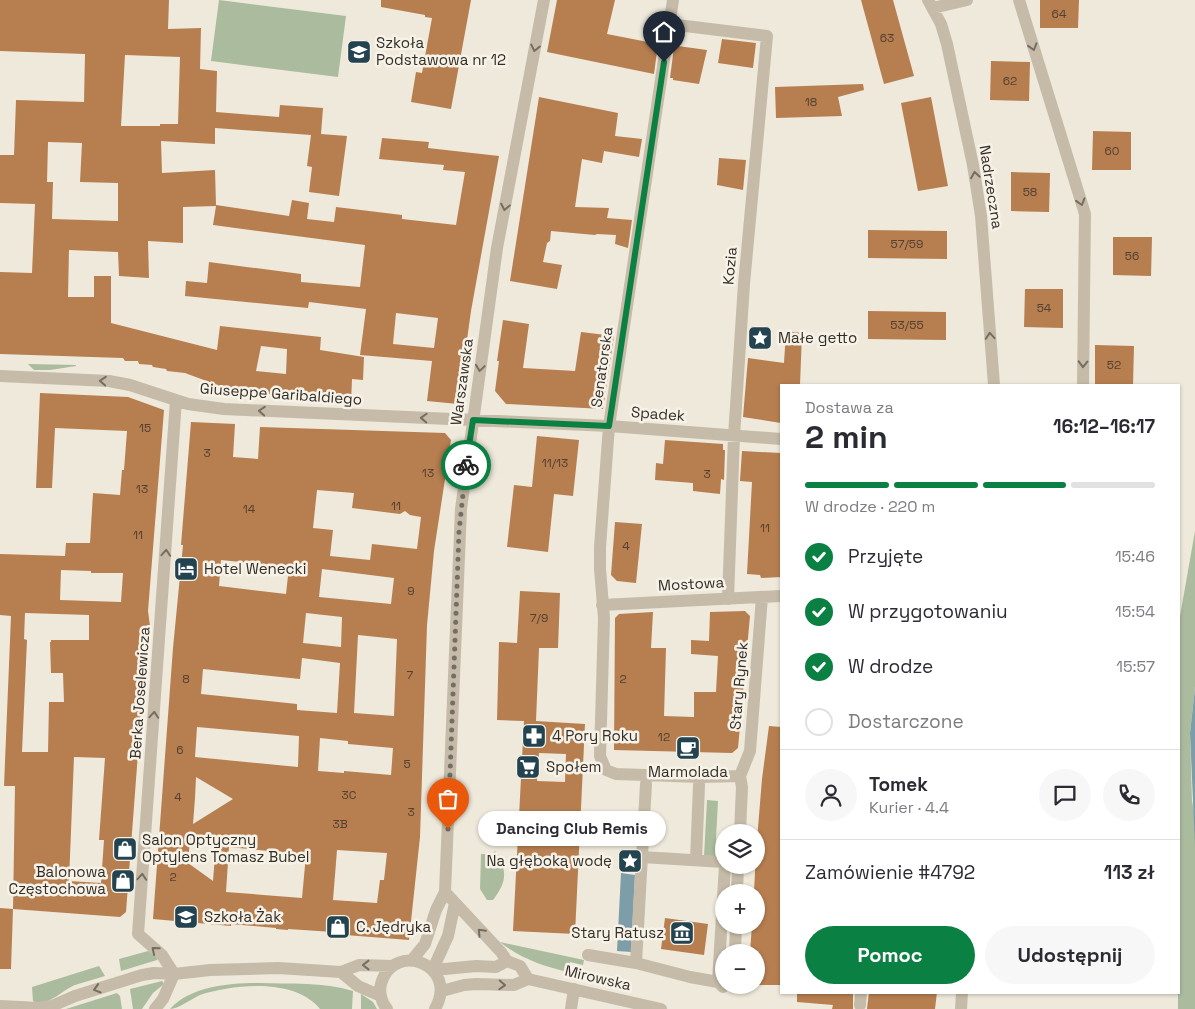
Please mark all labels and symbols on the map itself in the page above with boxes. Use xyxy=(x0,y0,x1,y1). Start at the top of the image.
house number: 64 xyxy=(1052,6,1067,22)
pin xyxy=(643,11,685,62)
house number: 63 xyxy=(880,30,894,46)
place label: Szkoła Podstawowa nr 12 xyxy=(376,33,506,69)
school or university icon: Szkoła Podstawowa nr 12 xyxy=(346,39,372,65)
one-way arrow xyxy=(1028,42,1038,50)
one-way arrow xyxy=(530,43,540,52)
house number: 62 xyxy=(1003,73,1017,89)
house number: 18 xyxy=(805,94,817,110)
house number: 60 xyxy=(1104,143,1120,159)
street label: Nadrzeczna xyxy=(976,144,1008,230)
one-way arrow xyxy=(970,170,980,179)
house number: 58 xyxy=(1023,184,1037,200)
one-way arrow xyxy=(1075,197,1085,206)
one-way arrow xyxy=(500,203,510,212)
house number: 57/59 xyxy=(891,236,923,252)
street label: Kozia xyxy=(718,246,741,286)
house number: 56 xyxy=(1125,248,1139,264)
house number: 54 xyxy=(1037,300,1052,316)
house number: 53/55 xyxy=(890,317,924,333)
street label: Senatorska xyxy=(586,325,617,408)
place icon: Małe getto xyxy=(747,325,773,351)
place label: Małe getto xyxy=(778,328,857,347)
one-way arrow xyxy=(985,332,996,340)
street label: Warszawska xyxy=(446,337,477,427)
house number: 52 xyxy=(1107,357,1121,373)
one-way arrow xyxy=(1078,360,1088,368)
one-way arrow xyxy=(475,364,486,372)
one-way arrow xyxy=(99,376,107,387)
street label: Giuseppe Garibaldiego xyxy=(199,378,363,409)
street label: Spadek xyxy=(630,402,686,425)
one-way arrow xyxy=(257,406,265,417)
one-way arrow xyxy=(420,413,428,423)
house number: 15 xyxy=(139,420,151,436)
courier xyxy=(441,440,491,490)
house number: 3 xyxy=(203,445,211,461)
house number: 11/13 xyxy=(542,455,568,471)
house number: 13 xyxy=(422,465,434,481)
house number: 3 xyxy=(703,466,711,482)
house number: 13 xyxy=(136,481,148,497)
house number: 11 xyxy=(391,498,401,514)
house number: 14 xyxy=(243,501,256,517)
house number: 11 xyxy=(760,520,770,536)
house number: 11 xyxy=(133,527,143,543)
house number: 4 xyxy=(622,538,630,554)
one-way arrow xyxy=(160,549,171,557)
hotel icon: Hotel Wenecki xyxy=(173,556,199,582)
place label: Hotel Wenecki xyxy=(204,559,306,578)
street label: Mostowa xyxy=(657,572,725,595)
house number: 9 xyxy=(407,583,415,599)
house number: 7/9 xyxy=(530,610,548,626)
street label: Berka Joselewicza xyxy=(125,626,154,760)
street label: Stary Rynek xyxy=(725,641,752,731)
house number: 7 xyxy=(407,667,414,683)
house number: 8 xyxy=(182,671,190,687)
house number: 2 xyxy=(619,671,627,687)
one-way arrow xyxy=(149,711,160,719)
pharmacy icon: 4 Pory Roku xyxy=(521,723,547,749)
place label: 4 Pory Roku xyxy=(552,726,638,745)
house number: 12 xyxy=(658,729,670,745)
cafe icon: Marmolada xyxy=(675,735,701,761)
house number: 6 xyxy=(176,742,184,758)
supermarket icon: Społem xyxy=(515,754,541,780)
house number: 5 xyxy=(403,756,411,772)
place label: Społem xyxy=(546,757,601,776)
place label: Marmolada xyxy=(648,762,728,781)
pin xyxy=(427,778,469,829)
house number: 3C xyxy=(342,787,357,803)
house number: 4 xyxy=(174,789,182,805)
house number: 3 xyxy=(407,804,415,820)
callout: Dancing Club Remis xyxy=(478,812,666,846)
house number: 3B xyxy=(332,816,348,832)
place label: Salon Optyczny Optylens Tomasz Bubel xyxy=(142,830,310,866)
shop icon: Salon Optyczny Optylens Tomasz Bubel xyxy=(112,836,138,862)
place icon: Na głęboką wodę xyxy=(617,848,643,874)
place label: Na głęboką wodę xyxy=(487,851,612,870)
place label: Balonowa Częstochowa xyxy=(9,862,106,898)
shop icon: Balonowa Częstochowa xyxy=(110,868,136,894)
house number: 2 xyxy=(169,869,177,885)
one-way arrow xyxy=(137,873,148,881)
school or university icon: Szkoła Żak xyxy=(173,904,199,930)
place label: Szkoła Żak xyxy=(204,907,281,926)
shop icon: C. Jędryka xyxy=(325,914,351,940)
place label: C. Jędryka xyxy=(356,917,432,936)
museum icon: Stary Ratusz xyxy=(669,920,695,946)
place label: Stary Ratusz xyxy=(571,923,664,942)
one-way arrow xyxy=(478,928,487,937)
one-way arrow xyxy=(152,947,161,955)
one-way arrow xyxy=(362,960,370,970)
street label: Mirowska xyxy=(563,961,634,994)
one-way arrow xyxy=(499,979,507,990)
one-way arrow xyxy=(93,983,101,993)

